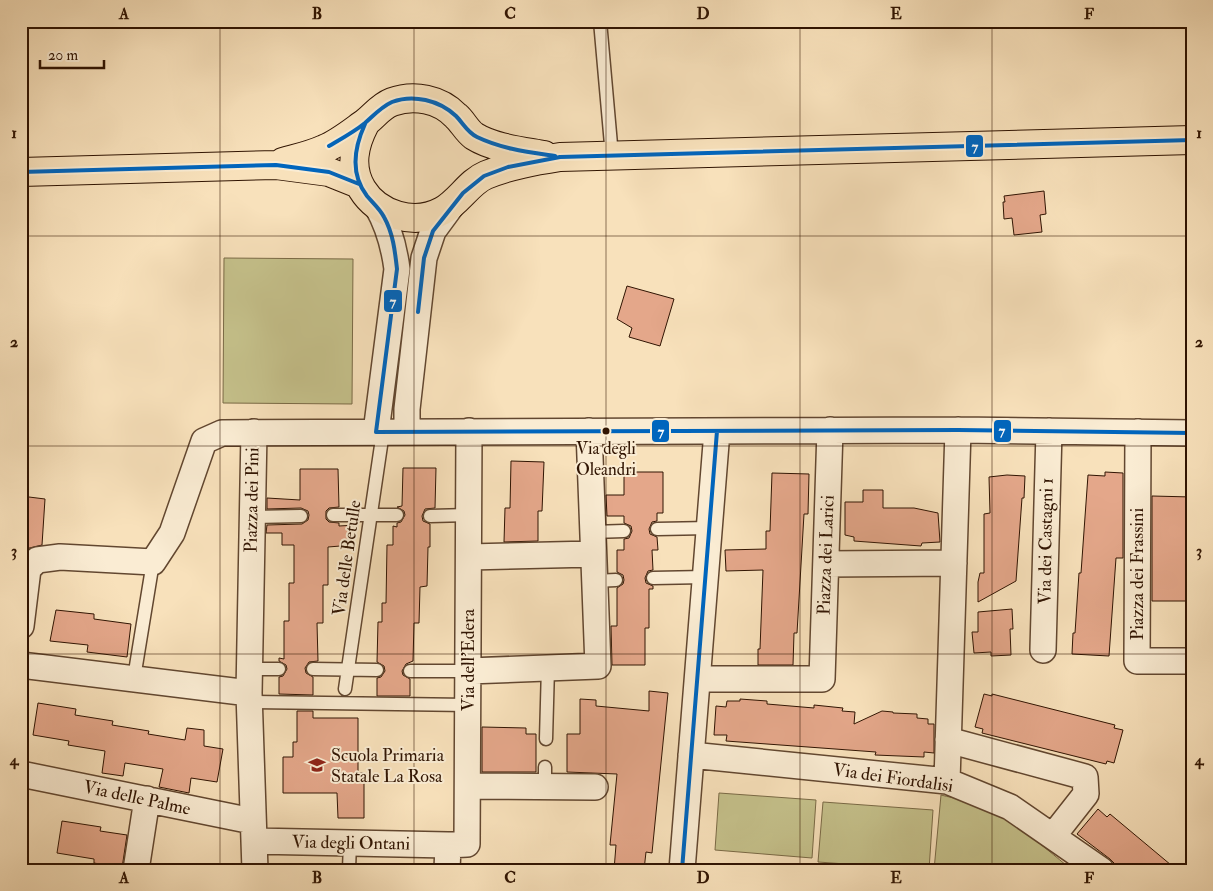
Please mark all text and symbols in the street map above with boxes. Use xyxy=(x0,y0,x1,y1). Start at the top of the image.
text: A xyxy=(118,4,130,24)
text: B xyxy=(312,4,322,24)
text: C xyxy=(504,4,516,24)
text: D xyxy=(696,4,710,24)
text: E xyxy=(890,4,902,24)
text: F xyxy=(1084,4,1094,24)
scale bar xyxy=(40,38,104,70)
text: 20 m xyxy=(48,46,78,65)
text: 1 xyxy=(11,123,17,143)
text: 1 xyxy=(1196,123,1202,143)
line badge: 7 xyxy=(965,134,984,158)
text: 7 xyxy=(972,138,979,155)
line badge: 7 xyxy=(383,289,403,313)
text: 7 xyxy=(390,293,397,310)
text: 2 xyxy=(10,332,18,352)
text: 2 xyxy=(1195,332,1203,352)
line badge: 7 xyxy=(651,419,670,443)
line badge: 7 xyxy=(993,419,1012,443)
text: 7 xyxy=(999,422,1006,439)
text: 7 xyxy=(658,423,665,440)
marker: Via degli Oleandri xyxy=(601,426,611,436)
place label: Via degli Oleandri xyxy=(576,438,637,480)
street label: Piazza dei Pini xyxy=(240,447,264,553)
street label: Via dei Castagni 1 xyxy=(1033,477,1059,605)
street label: Piazza dei Larici xyxy=(812,494,840,615)
street label: Via delle Betulle xyxy=(327,498,367,617)
street label: Piazza dei Frassini xyxy=(1126,508,1149,640)
text: 3 xyxy=(11,541,17,561)
text: 3 xyxy=(1196,541,1202,561)
street label: Via dell'Edera xyxy=(457,608,480,711)
place label: Scuola Primaria Statale La Rosa xyxy=(331,744,445,788)
text: 4 xyxy=(9,750,20,770)
text: 4 xyxy=(1194,750,1205,770)
school or university icon: Scuola Primaria Statale La Rosa xyxy=(307,755,327,775)
street label: Via dei Fiordalisi xyxy=(831,758,955,798)
street label: Via delle Palme xyxy=(81,775,193,821)
street label: Via degli Ontani xyxy=(292,830,411,856)
text: A xyxy=(118,868,130,888)
text: B xyxy=(312,868,322,888)
text: C xyxy=(504,868,516,888)
text: D xyxy=(696,868,710,888)
text: E xyxy=(890,868,902,888)
text: F xyxy=(1084,868,1094,888)

